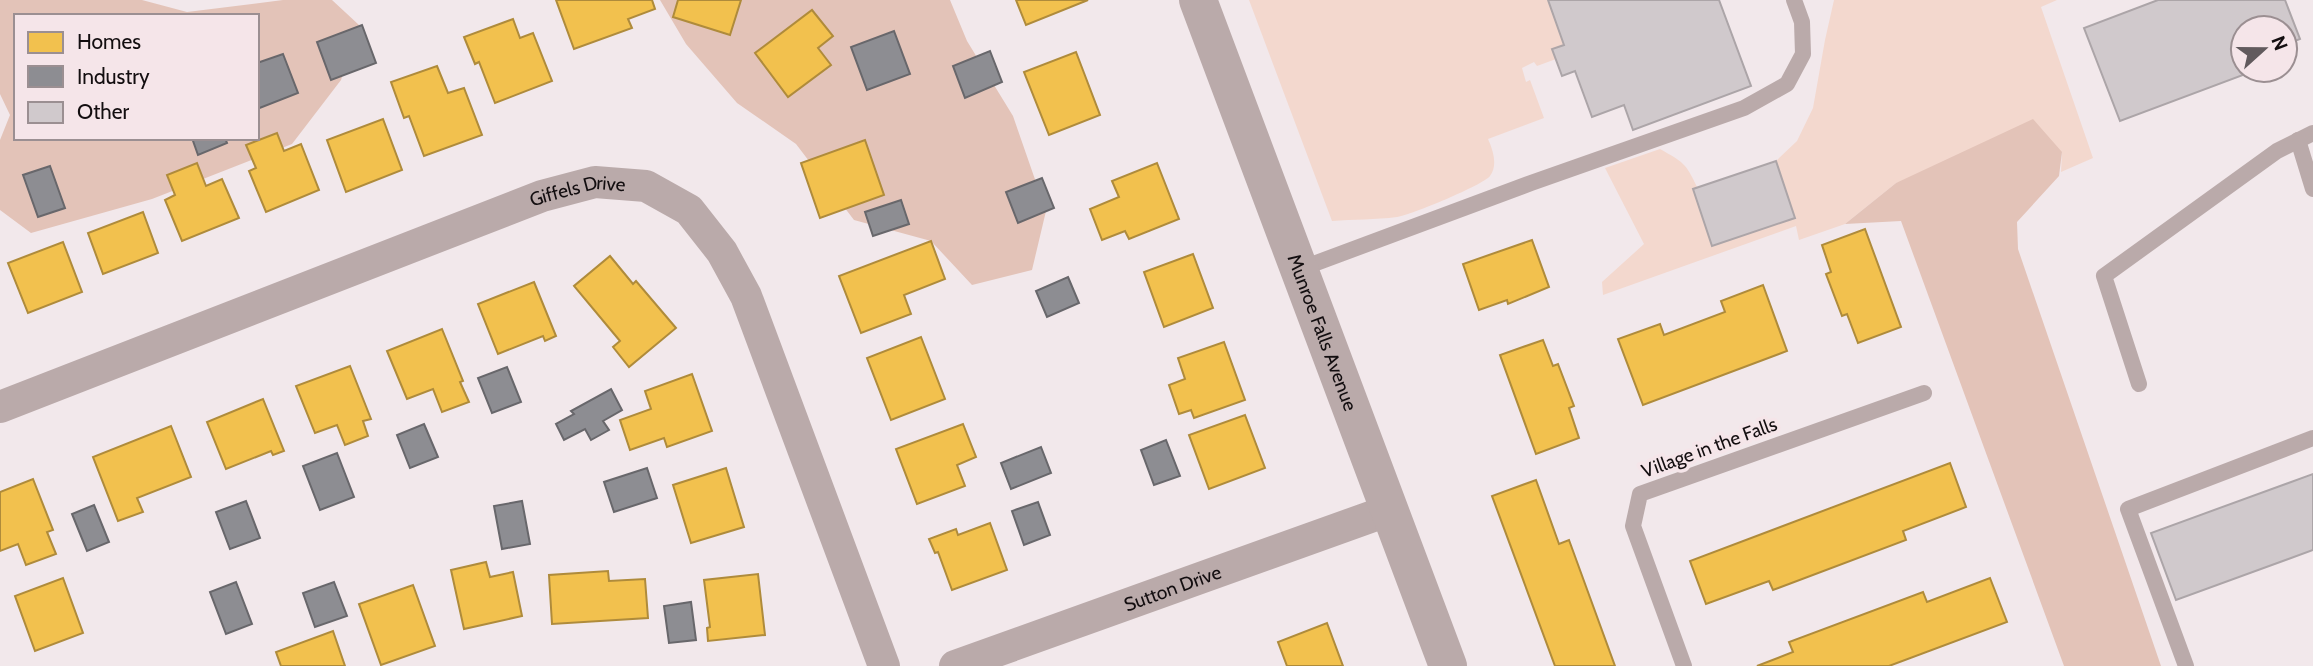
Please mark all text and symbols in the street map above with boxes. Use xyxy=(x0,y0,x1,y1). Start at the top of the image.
legend xyxy=(14,14,259,140)
north arrow xyxy=(2229,14,2299,84)
text: Homes xyxy=(77,29,141,54)
text: N xyxy=(2266,33,2293,53)
text: Industry xyxy=(77,64,150,89)
text: Other xyxy=(77,99,129,124)
street label: Giffels Drive xyxy=(526,171,627,212)
street label: Munroe Falls Avenue xyxy=(1282,251,1362,414)
street label: Village in the Falls xyxy=(1638,412,1780,483)
street label: Sutton Drive xyxy=(1121,560,1225,616)

